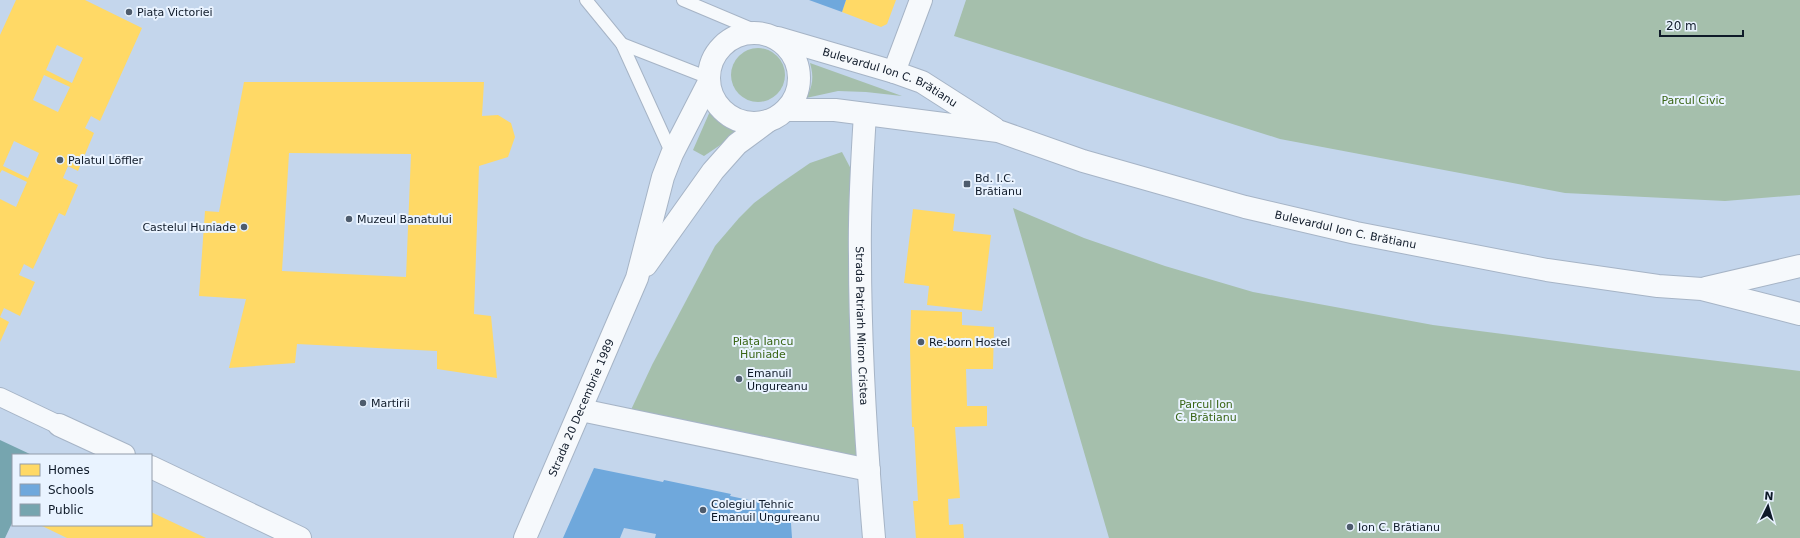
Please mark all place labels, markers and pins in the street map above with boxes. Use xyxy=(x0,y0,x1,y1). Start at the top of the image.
place label: Piața Victoriei xyxy=(137,6,213,19)
marker: Piața Victoriei xyxy=(124,7,134,17)
place label: Palatul Löffler xyxy=(68,154,144,167)
marker: Palatul Löffler xyxy=(55,155,65,165)
place label: Bd. I.C. Brătianu xyxy=(975,172,1022,198)
marker: Bd. I.C. Brătianu xyxy=(962,179,972,189)
place label: Muzeul Banatului xyxy=(357,213,452,226)
marker: Muzeul Banatului xyxy=(344,214,354,224)
place label: Castelul Huniade xyxy=(142,221,236,234)
marker: Castelul Huniade xyxy=(239,222,249,232)
place label: Re-born Hostel xyxy=(929,336,1010,349)
marker: Re-born Hostel xyxy=(916,337,926,347)
place label: Emanuil Ungureanu xyxy=(747,367,808,393)
marker: Emanuil Ungureanu xyxy=(734,374,744,384)
place label: Martirii xyxy=(371,397,410,410)
marker: Martirii xyxy=(358,398,368,408)
place label: Colegiul Tehnic Emanuil Ungureanu xyxy=(711,498,820,524)
marker: Colegiul Tehnic Emanuil Ungureanu xyxy=(698,505,708,515)
place label: Ion C. Brătianu xyxy=(1358,521,1440,534)
marker: Ion C. Brătianu xyxy=(1345,522,1355,532)

